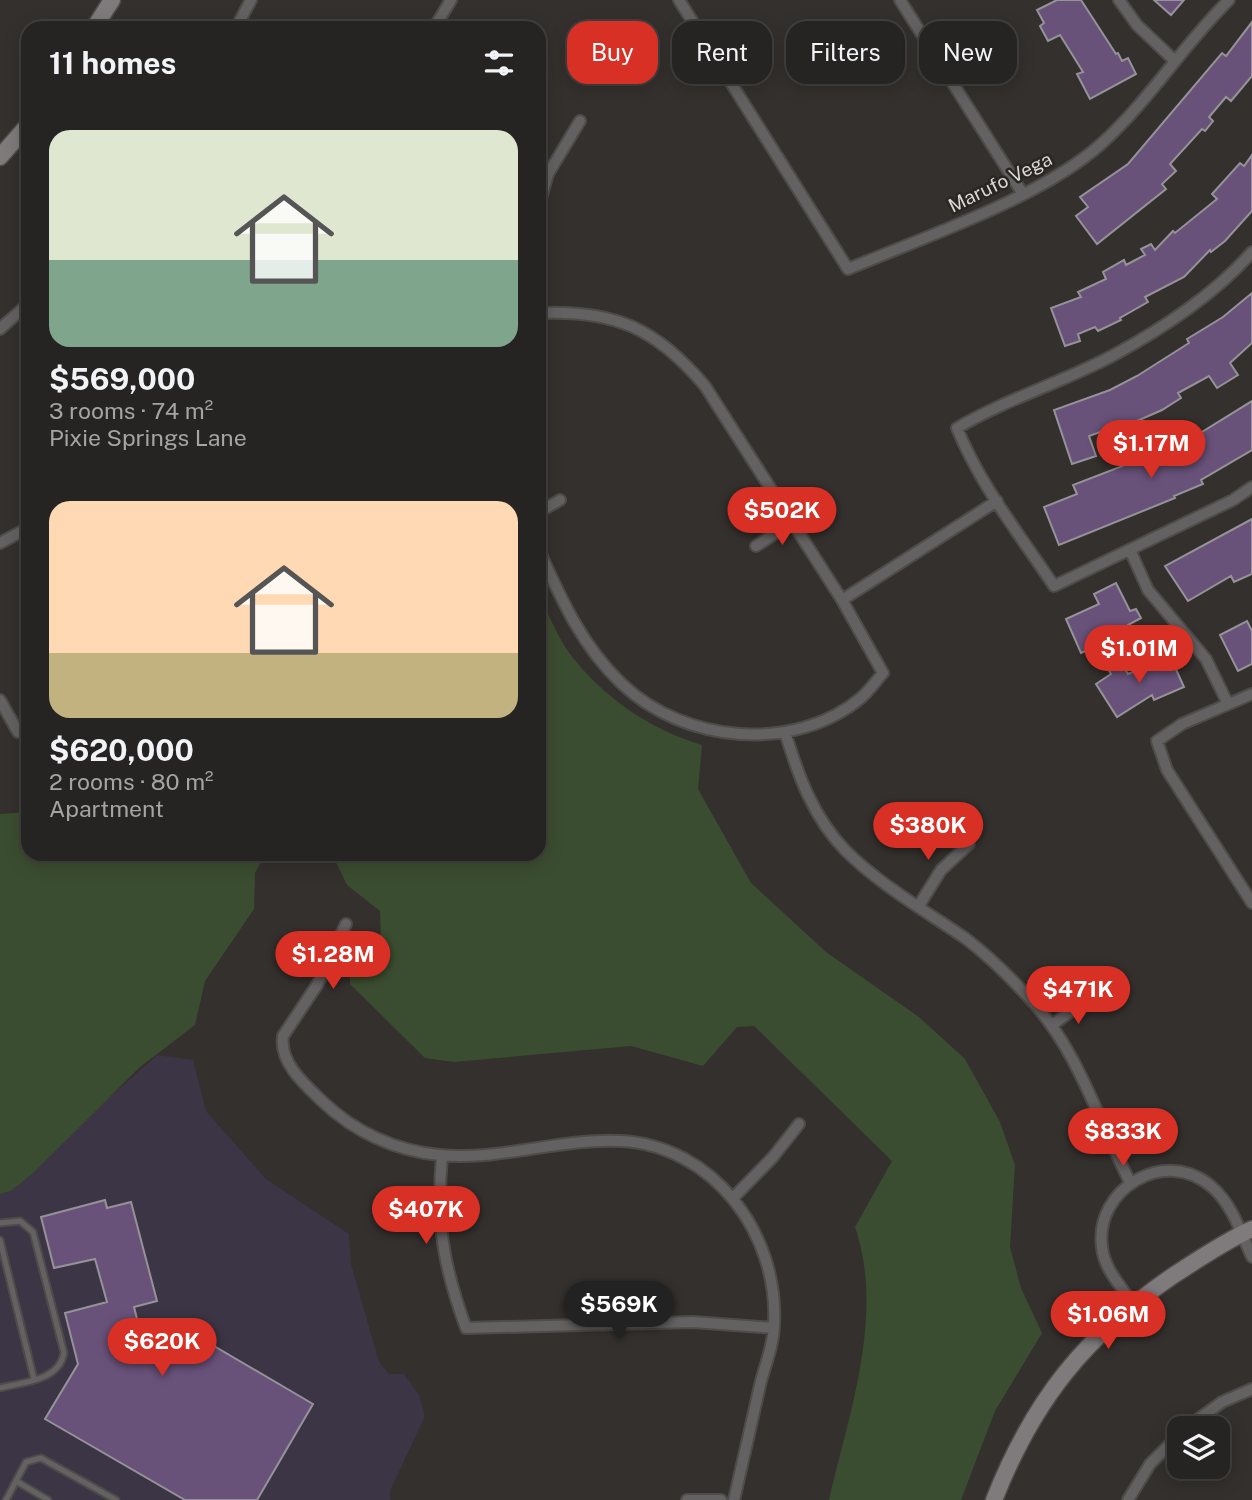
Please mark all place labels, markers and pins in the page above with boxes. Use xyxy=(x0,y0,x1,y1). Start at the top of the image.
pin: $1.17M xyxy=(1094,420,1208,480)
pin: $502K xyxy=(733,488,831,547)
pin: $1.01M xyxy=(1082,626,1196,685)
pin: $380K xyxy=(879,802,977,862)
pin: $1.28M xyxy=(276,932,390,991)
pin: $471K xyxy=(1029,967,1127,1026)
pin: $833K xyxy=(1074,1108,1172,1168)
pin: $407K xyxy=(377,1186,475,1246)
pin: $569K xyxy=(570,1282,668,1341)
pin: $1.06M xyxy=(1051,1292,1165,1351)
pin: $620K xyxy=(113,1318,211,1378)

